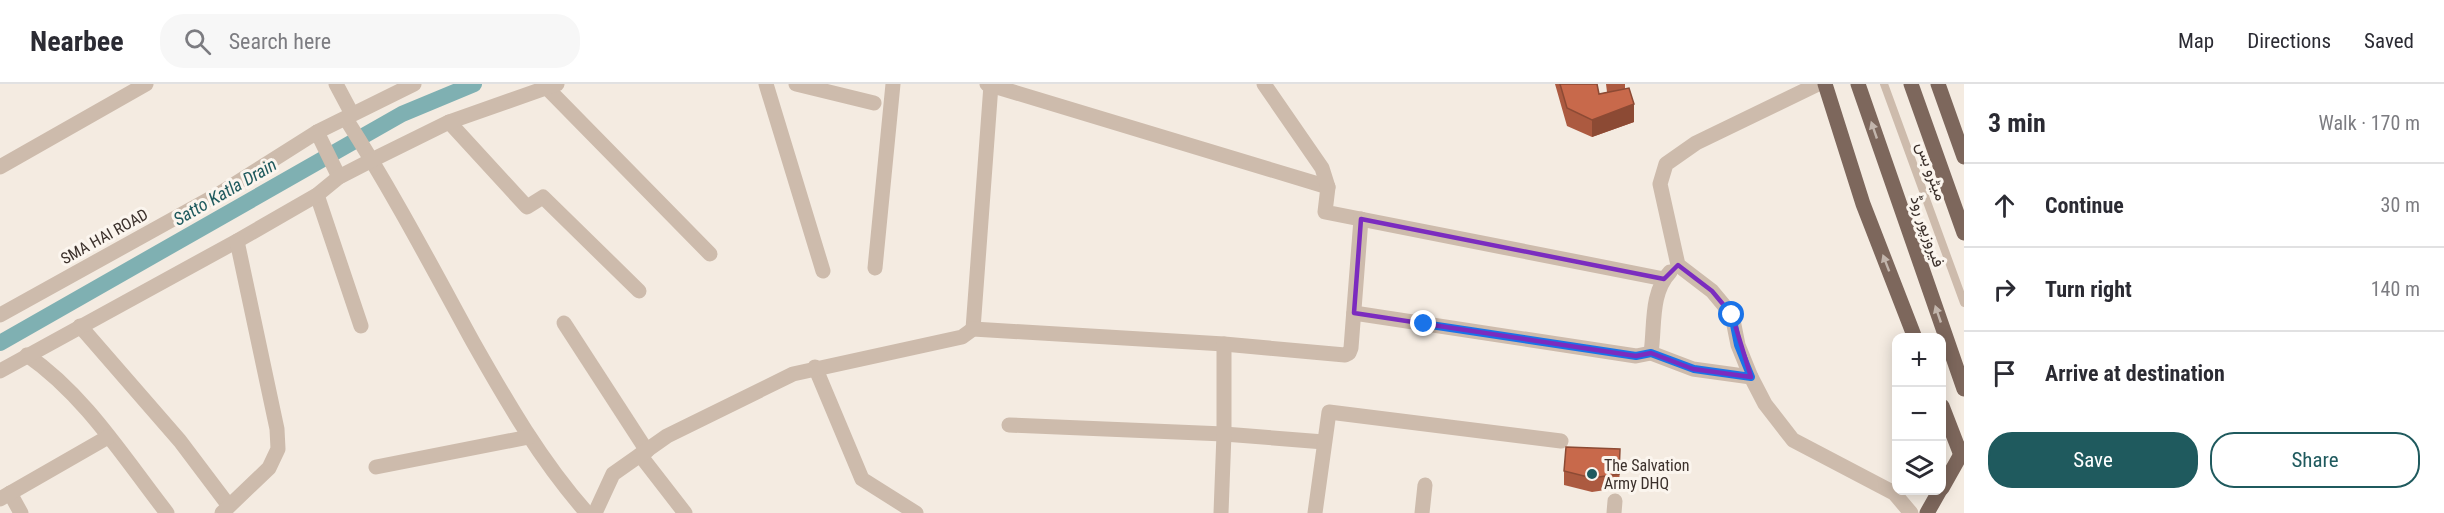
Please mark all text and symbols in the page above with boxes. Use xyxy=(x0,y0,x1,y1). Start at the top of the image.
search box xyxy=(160,14,580,68)
text: Nearbee xyxy=(30,25,124,58)
icon: search xyxy=(181,25,214,58)
text: Search here xyxy=(229,29,331,54)
text: Map xyxy=(2178,29,2214,53)
text: Directions xyxy=(2247,29,2331,53)
text: Saved xyxy=(2364,29,2414,53)
text: 3 min xyxy=(1988,108,2046,138)
text: Walk · 170 m xyxy=(2319,111,2420,135)
one-way arrow xyxy=(1868,121,1878,139)
street label: میٹرو بس xyxy=(1911,139,1951,203)
water label: Satto Katla Drain xyxy=(169,154,280,230)
icon: ahead xyxy=(1988,189,2021,222)
street label: فیروزپور روڈ xyxy=(1905,193,1949,270)
text: Continue xyxy=(2045,193,2124,218)
text: 30 m xyxy=(2381,193,2420,217)
street label: SMA HAI ROAD xyxy=(57,205,151,268)
one-way arrow xyxy=(1881,254,1891,272)
icon: right xyxy=(1988,273,2021,306)
text: Turn right xyxy=(2045,277,2132,302)
text: 140 m xyxy=(2371,277,2420,301)
route start xyxy=(1718,301,1744,327)
one-way arrow xyxy=(1933,305,1942,323)
route end xyxy=(1410,310,1436,336)
map controls xyxy=(1892,333,1946,495)
button: + xyxy=(1892,333,1946,387)
icon: arrive xyxy=(1988,357,2021,390)
text: Arrive at destination xyxy=(2045,361,2225,386)
button: − xyxy=(1892,387,1946,441)
button: Save xyxy=(1988,432,2198,488)
button: Share xyxy=(2210,432,2420,488)
button: layers xyxy=(1892,441,1946,495)
place label: The Salvation Army DHQ xyxy=(1604,456,1689,493)
marker: The Salvation Army DHQ xyxy=(1585,467,1599,481)

